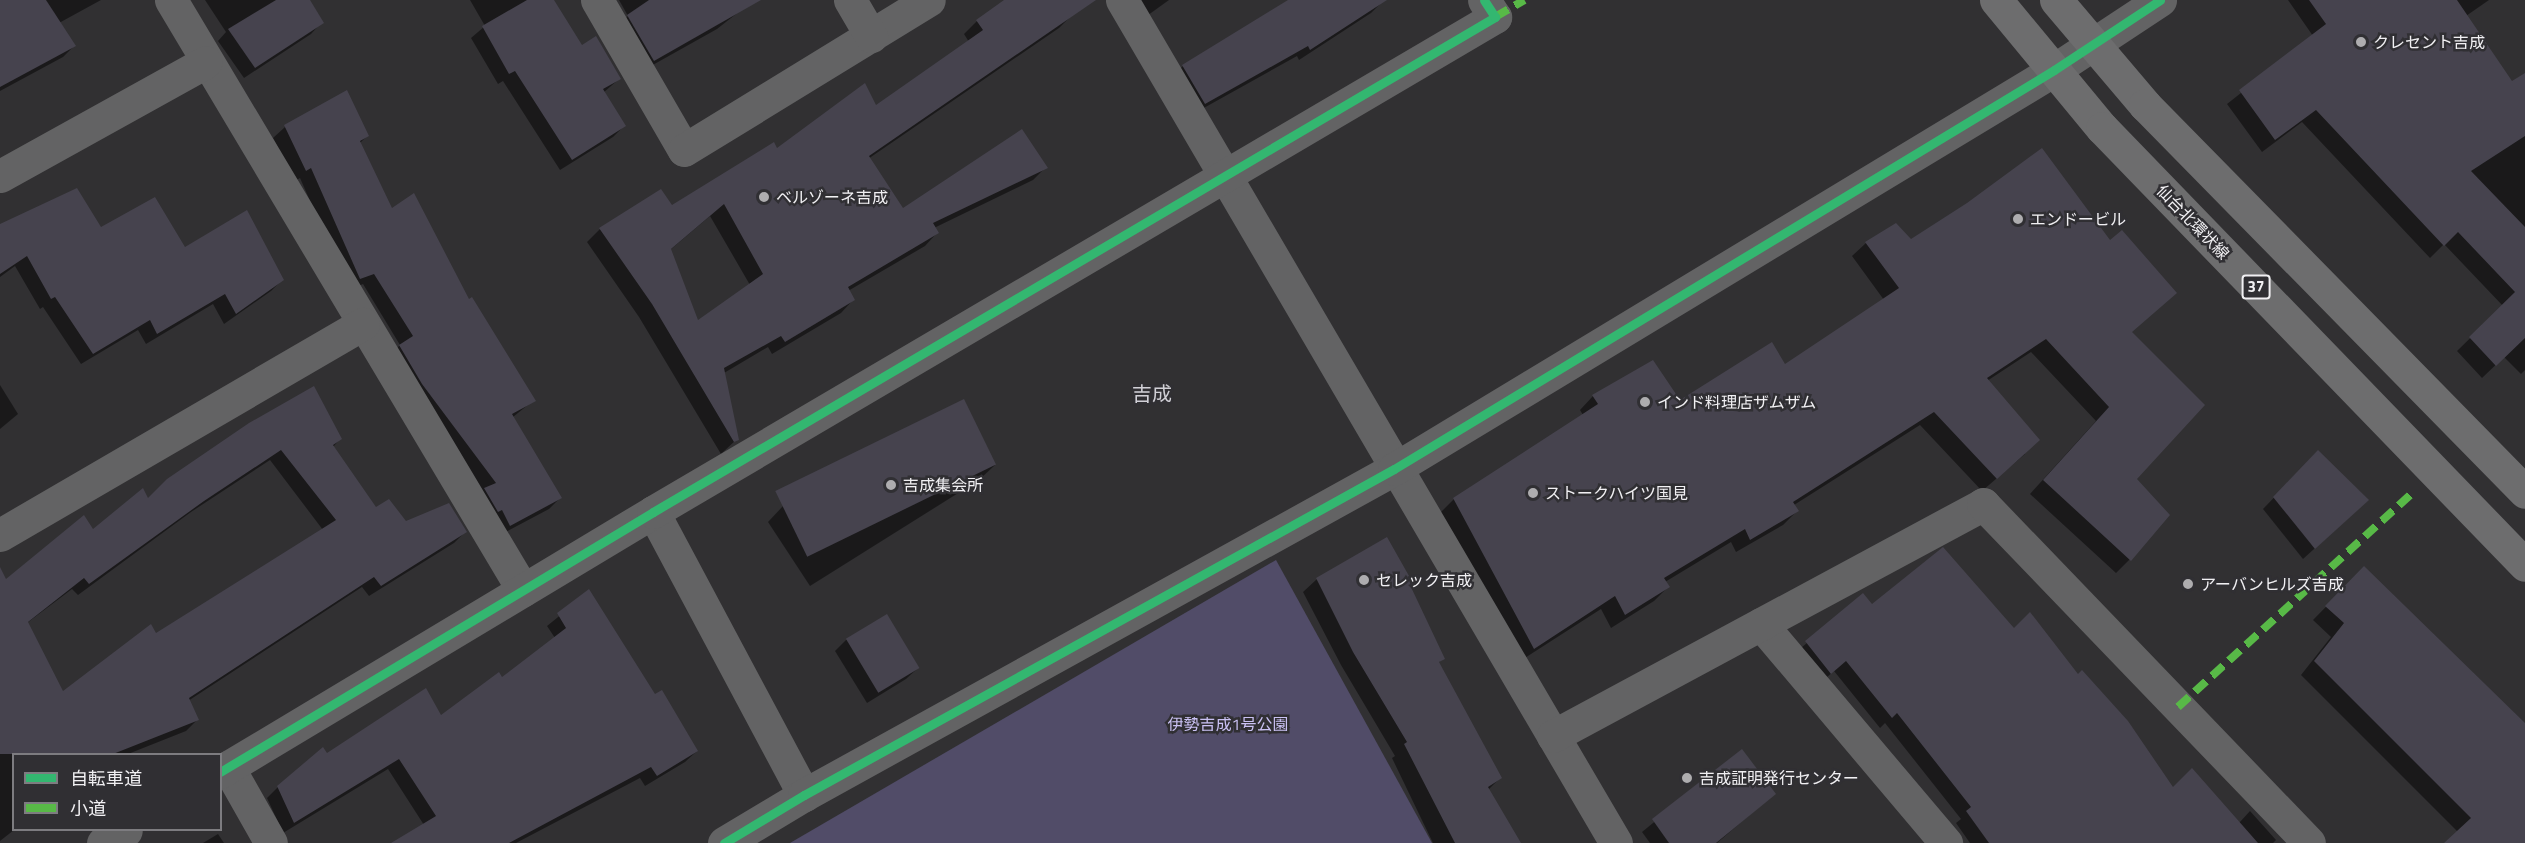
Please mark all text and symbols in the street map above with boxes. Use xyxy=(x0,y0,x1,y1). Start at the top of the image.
place label: クレセント吉成 xyxy=(2373,32,2485,52)
marker: クレセント吉成 xyxy=(2354,35,2368,49)
street label: 仙台北環状線 xyxy=(2153,181,2233,263)
place label: ベルゾーネ吉成 xyxy=(776,187,888,207)
marker: ベルゾーネ吉成 xyxy=(757,190,771,204)
place label: エンドービル xyxy=(2030,209,2126,229)
marker: エンドービル xyxy=(2011,212,2025,226)
road number: 37 xyxy=(2241,275,2271,299)
district label: 吉成 xyxy=(1132,381,1172,405)
place label: インド料理店ザムザム xyxy=(1657,392,1817,412)
marker: インド料理店ザムザム xyxy=(1638,395,1652,409)
place label: 吉成集会所 xyxy=(903,475,983,495)
marker: 吉成集会所 xyxy=(884,478,898,492)
place label: ストークハイツ国見 xyxy=(1545,483,1689,503)
marker: ストークハイツ国見 xyxy=(1526,486,1540,500)
place label: セレック吉成 xyxy=(1376,570,1472,590)
marker: セレック吉成 xyxy=(1357,573,1371,587)
place label: アーバンヒルズ吉成 xyxy=(2200,574,2343,594)
marker: アーバンヒルズ吉成 xyxy=(2181,577,2195,591)
park label: 伊勢吉成1号公園 xyxy=(1168,714,1288,734)
legend xyxy=(12,753,222,831)
text: 自転車道 xyxy=(70,765,142,792)
place label: 吉成証明発行センター xyxy=(1699,768,1859,788)
marker: 吉成証明発行センター xyxy=(1680,771,1694,785)
text: 小道 xyxy=(70,795,106,822)

